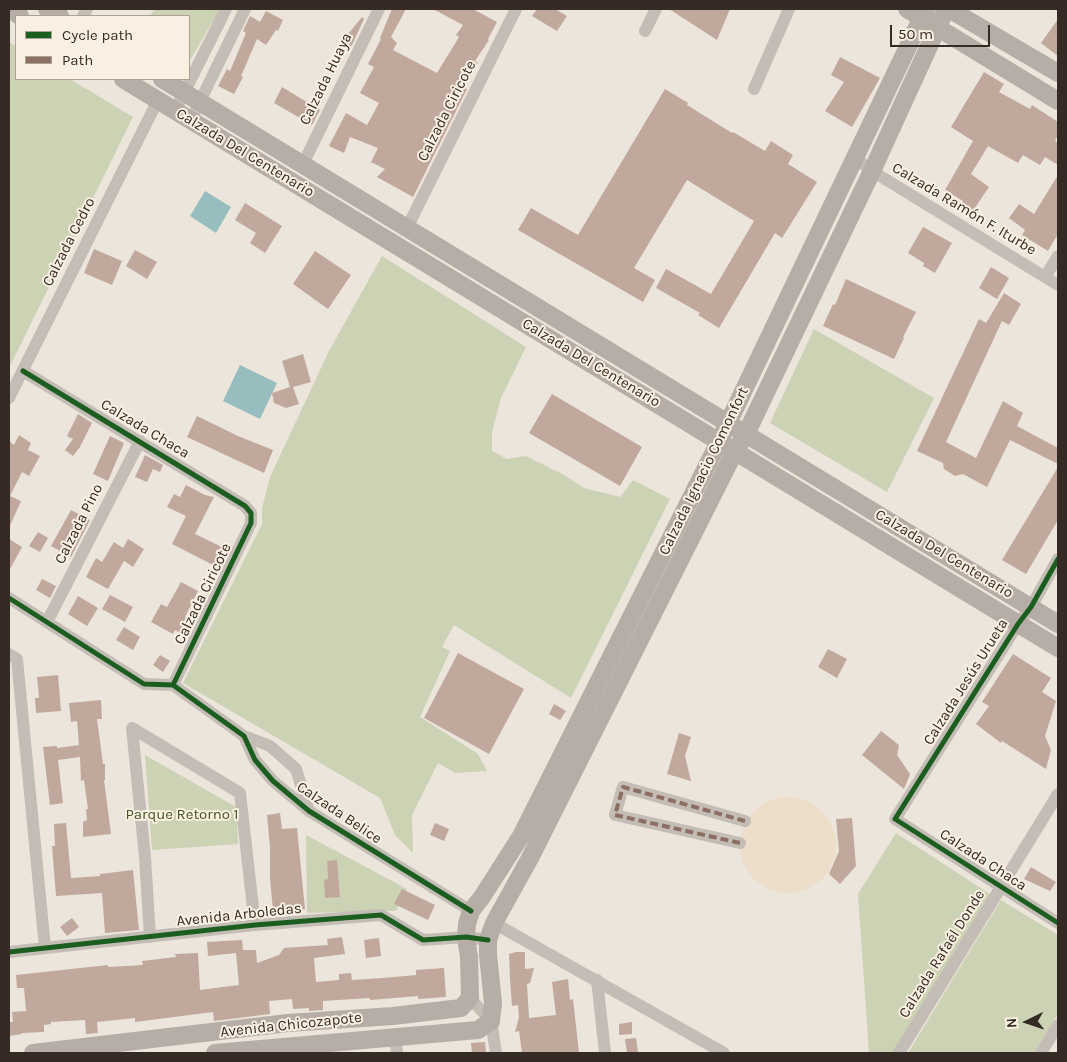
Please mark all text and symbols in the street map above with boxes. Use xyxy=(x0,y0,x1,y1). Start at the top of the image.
legend xyxy=(15,15,190,80)
scale bar xyxy=(892,15,992,47)
text: 50 m xyxy=(898,25,933,43)
text: Cycle path xyxy=(62,26,133,44)
street label: Calzada Huaya xyxy=(296,30,356,128)
text: Path xyxy=(62,51,93,69)
street label: Calzada Ciricote xyxy=(414,58,480,164)
street label: Calzada Del Centenario xyxy=(173,105,317,201)
street label: Calzada Ramón F. Iturbe xyxy=(889,159,1039,259)
street label: Calzada Cedro xyxy=(39,195,99,289)
street label: Calzada Del Centenario xyxy=(519,315,663,411)
street label: Calzada Ignacio Comonfort xyxy=(655,384,753,558)
street label: Calzada Chaca xyxy=(97,395,193,463)
street label: Calzada Pino xyxy=(51,481,107,567)
street label: Calzada Del Centenario xyxy=(872,506,1016,602)
street label: Calzada Ciricote xyxy=(171,540,235,648)
street label: Calzada Jesús Urueta xyxy=(920,615,1012,749)
street label: Calzada Belice xyxy=(293,778,385,848)
park label: Parque Retorno 1 xyxy=(125,806,239,824)
street label: Calzada Chaca xyxy=(936,825,1030,895)
street label: Calzada Rafaél Donde xyxy=(895,887,989,1021)
street label: Avenida Arboledas xyxy=(175,899,303,931)
north arrow xyxy=(1002,997,1052,1047)
street label: Avenida Chicozapote xyxy=(219,1009,363,1041)
text: N xyxy=(1003,1017,1020,1029)

